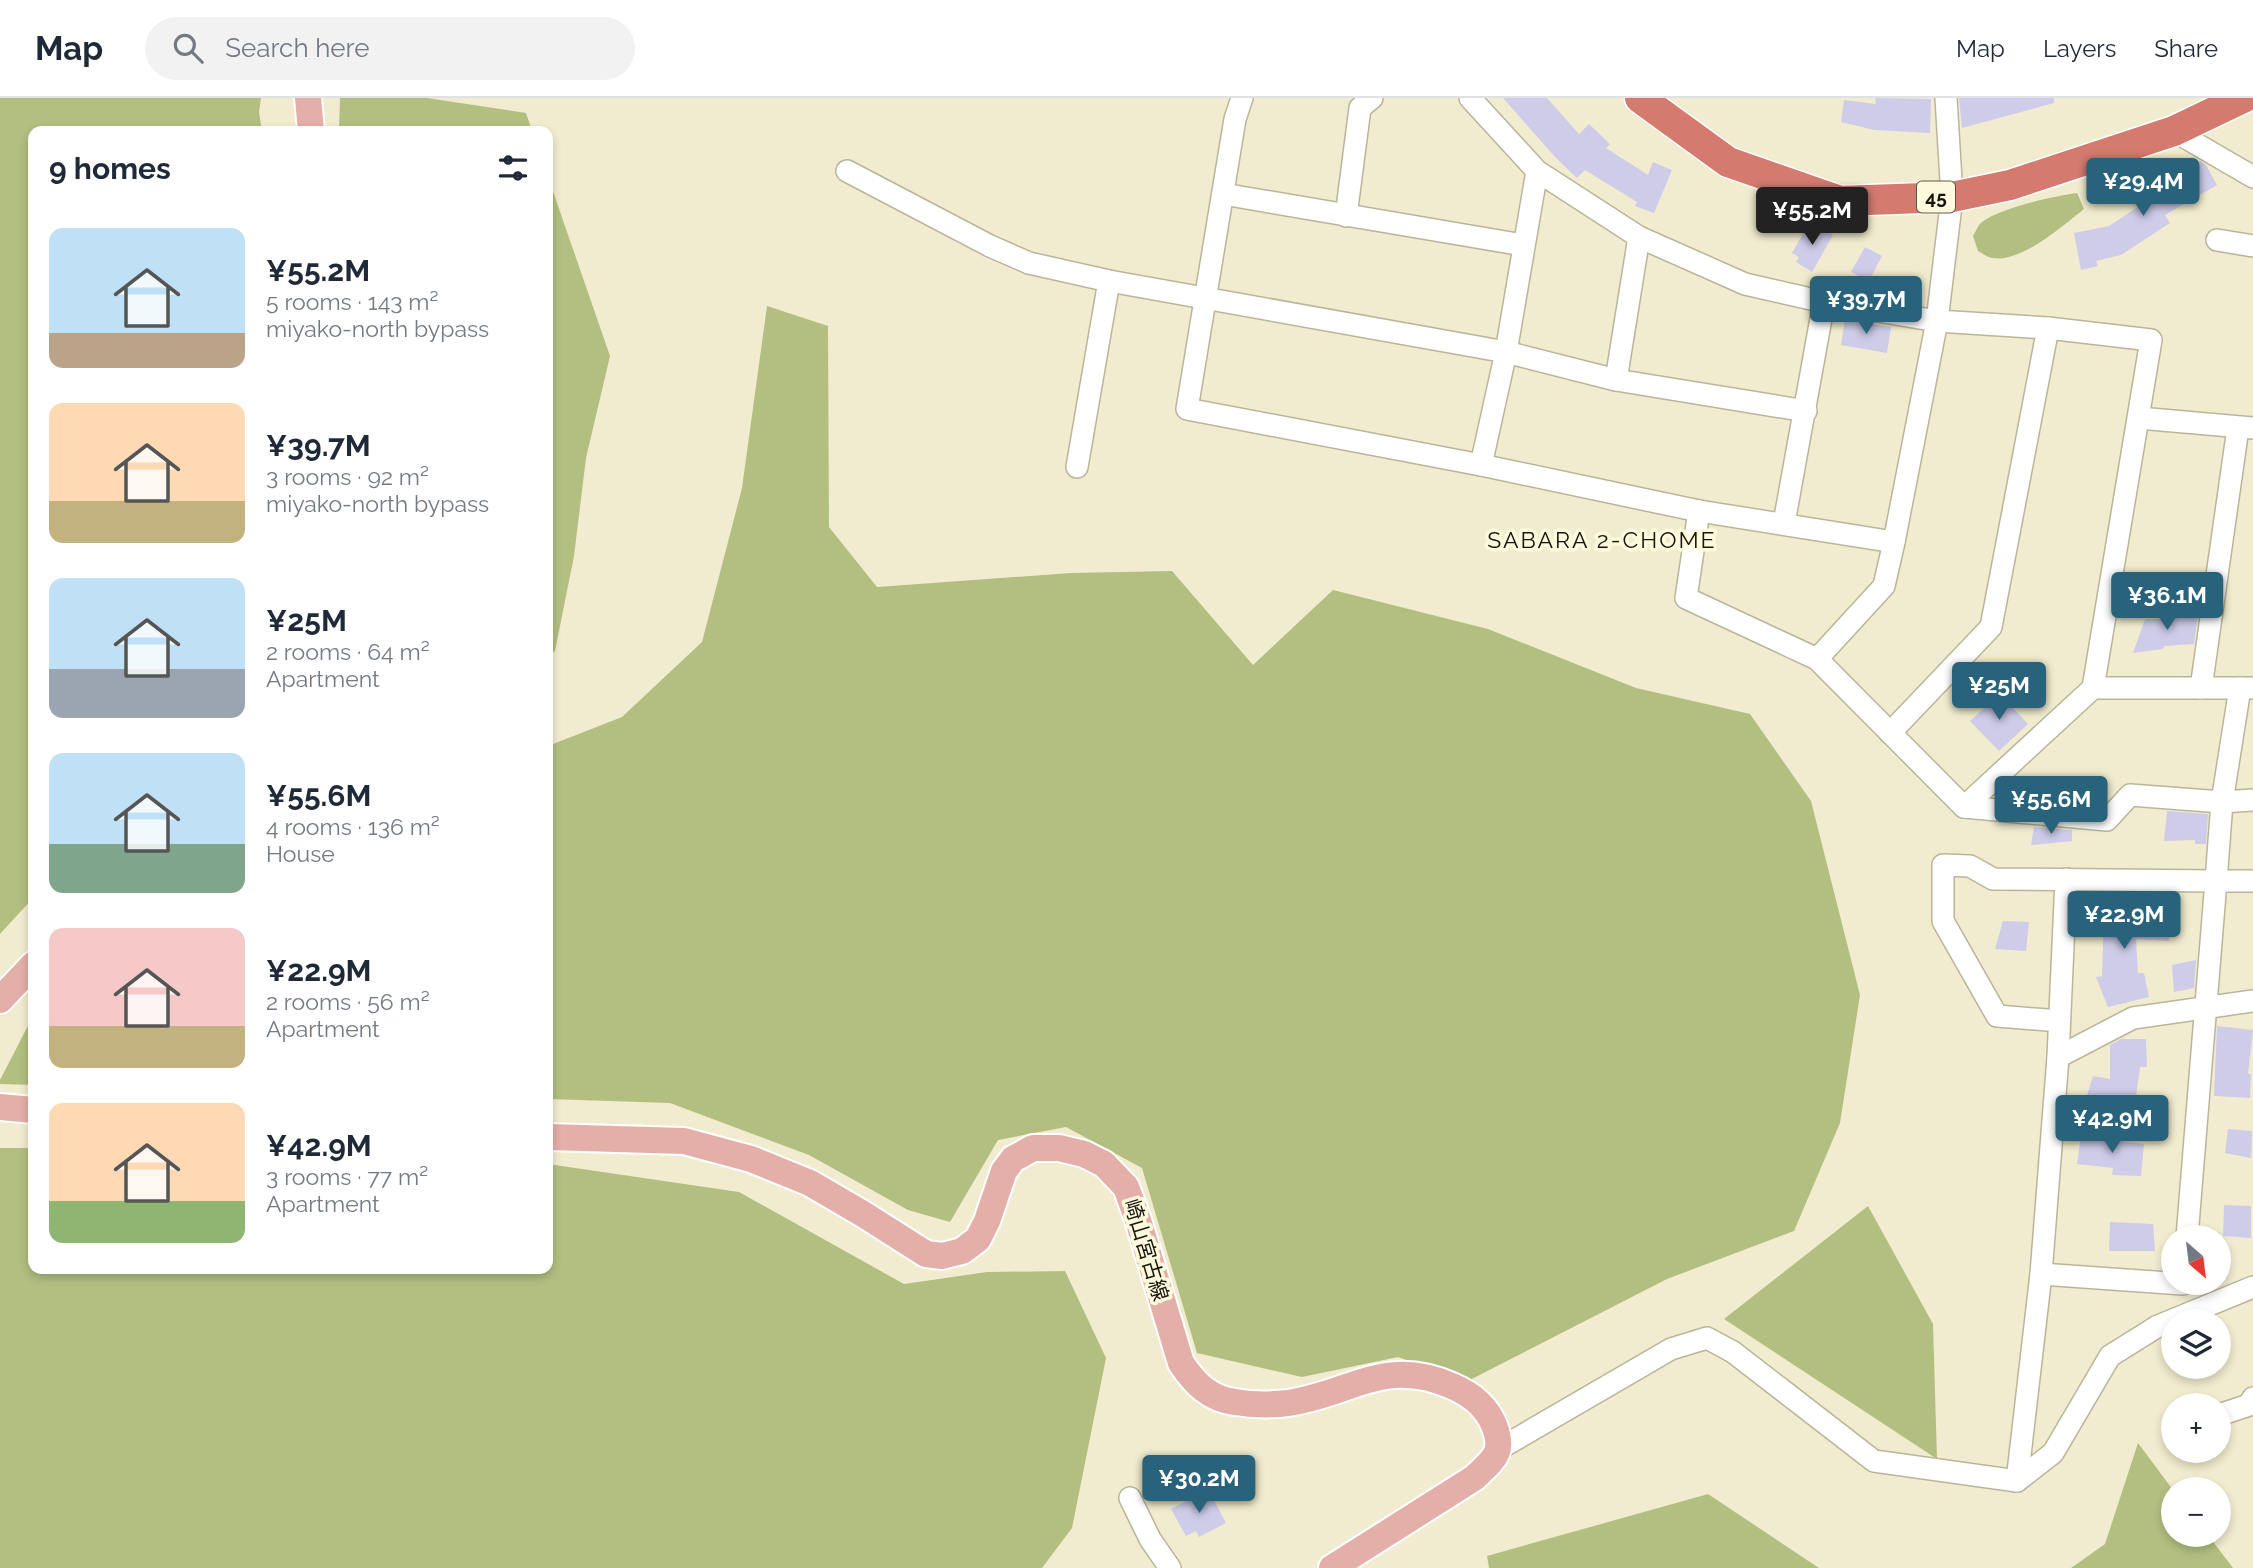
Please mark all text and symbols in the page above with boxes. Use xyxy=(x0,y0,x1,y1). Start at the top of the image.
search box xyxy=(145,17,635,80)
text: Map xyxy=(35,29,103,68)
icon: search xyxy=(169,29,207,67)
text: Search here xyxy=(225,33,370,63)
text: Map xyxy=(1956,34,2005,63)
text: Layers xyxy=(2043,34,2116,63)
text: Share xyxy=(2154,34,2218,63)
icon: filters xyxy=(494,149,532,187)
text: 9 homes xyxy=(49,151,171,186)
pin: ¥29.4M xyxy=(2086,158,2200,218)
text: ¥29.4M xyxy=(2102,167,2184,194)
road number: 45 xyxy=(1917,181,1955,212)
pin: ¥55.2M xyxy=(1755,188,1869,247)
text: ¥55.2M xyxy=(1772,196,1852,223)
text: ¥55.2M xyxy=(266,253,370,288)
icon: home xyxy=(105,256,189,340)
pin: ¥39.7M xyxy=(1809,276,1923,336)
text: ¥39.7M xyxy=(1826,285,1906,312)
text: 5 rooms · 143 m² xyxy=(266,288,438,315)
text: miyako-north bypass xyxy=(266,315,489,342)
text: ¥39.7M xyxy=(266,428,371,463)
icon: home xyxy=(105,431,189,515)
text: 3 rooms · 92 m² xyxy=(266,463,429,490)
text: miyako-north bypass xyxy=(266,490,489,517)
district label: SABARA 2-CHOME xyxy=(1487,526,1717,553)
pin: ¥36.1M xyxy=(2110,573,2224,632)
text: ¥36.1M xyxy=(2127,581,2207,608)
text: ¥25M xyxy=(266,603,347,638)
icon: home xyxy=(105,606,189,690)
text: 2 rooms · 64 m² xyxy=(266,638,430,665)
pin: ¥25M xyxy=(1958,662,2040,722)
text: Apartment xyxy=(266,665,380,692)
text: ¥25M xyxy=(1968,671,2030,698)
pin: ¥55.6M xyxy=(1994,776,2108,836)
text: ¥55.6M xyxy=(266,778,372,813)
icon: home xyxy=(105,781,189,865)
text: ¥55.6M xyxy=(2011,785,2091,812)
text: 4 rooms · 136 m² xyxy=(266,813,440,840)
text: House xyxy=(266,840,335,867)
pin: ¥22.9M xyxy=(2067,892,2181,951)
text: ¥22.9M xyxy=(2084,900,2164,927)
text: ¥22.9M xyxy=(266,953,372,988)
icon: home xyxy=(105,956,189,1040)
text: 2 rooms · 56 m² xyxy=(266,988,430,1015)
text: Apartment xyxy=(266,1015,380,1042)
pin: ¥42.9M xyxy=(2055,1096,2169,1155)
text: ¥42.9M xyxy=(2071,1104,2153,1131)
text: ¥42.9M xyxy=(266,1128,372,1163)
icon: home xyxy=(105,1131,189,1215)
text: 3 rooms · 77 m² xyxy=(266,1163,428,1190)
text: Apartment xyxy=(266,1190,380,1217)
street label: 崎山宮古線 xyxy=(1119,1196,1174,1304)
north arrow xyxy=(2161,1225,2231,1295)
map controls xyxy=(2161,1225,2231,1547)
button: layers xyxy=(2161,1309,2231,1379)
button: + xyxy=(2161,1393,2231,1463)
pin: ¥30.2M xyxy=(1142,1456,1256,1515)
text: ¥30.2M xyxy=(1158,1464,1240,1491)
button: − xyxy=(2161,1477,2231,1547)

